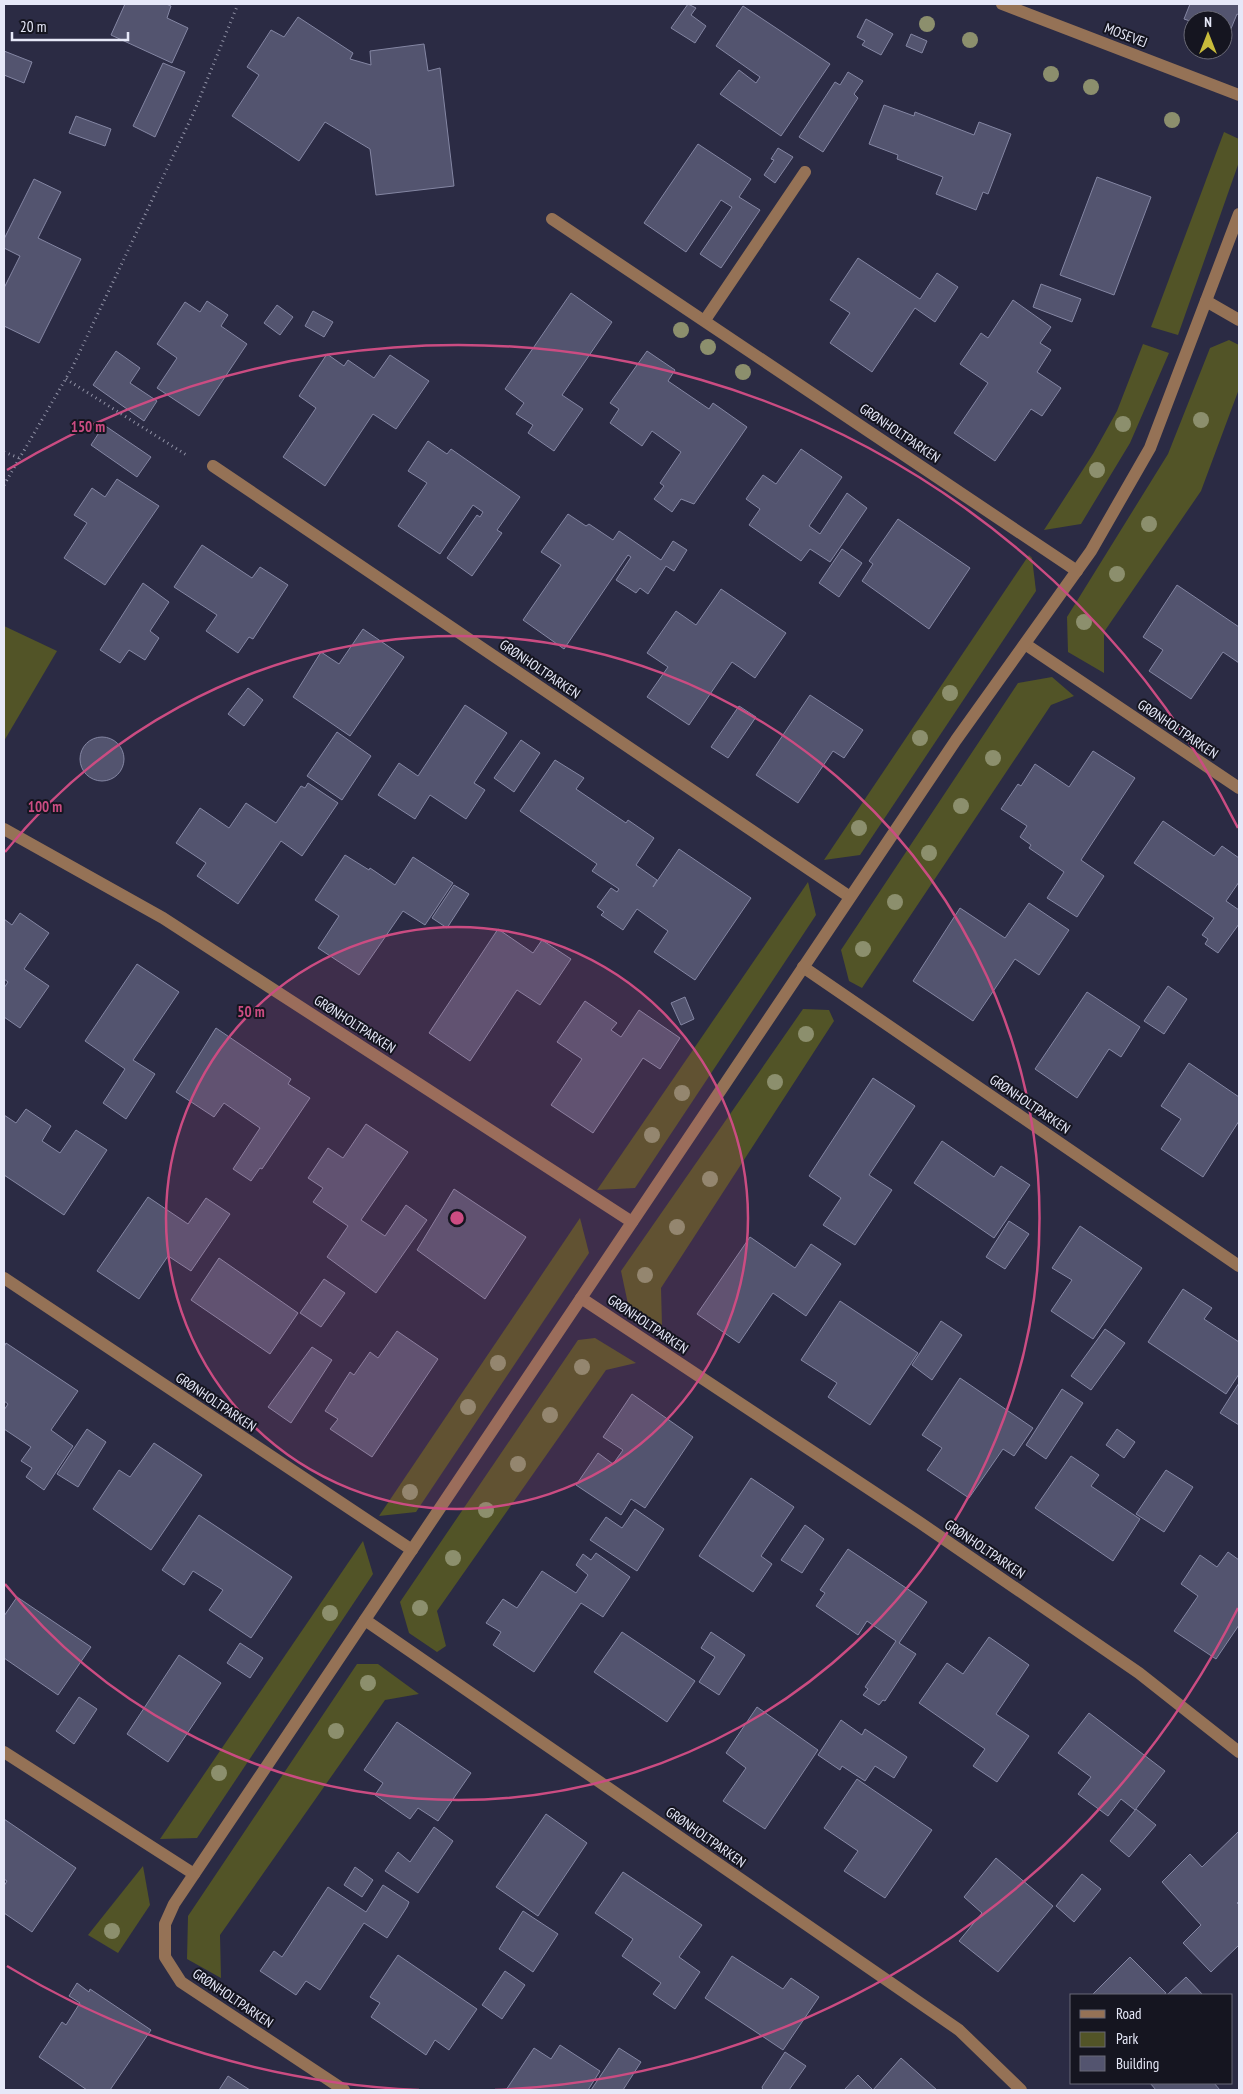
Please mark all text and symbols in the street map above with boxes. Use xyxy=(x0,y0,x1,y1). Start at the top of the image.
scale bar xyxy=(12,10,129,42)
north arrow xyxy=(1183,10,1233,60)
text: N xyxy=(1204,13,1212,31)
text: 20 m xyxy=(20,17,46,36)
street label: MOSEVEJ xyxy=(1102,19,1150,51)
street label: GRØNHOLTPARKEN xyxy=(856,399,944,467)
text: 150 m xyxy=(71,417,105,436)
street label: GRØNHOLTPARKEN xyxy=(496,635,584,703)
street label: GRØNHOLTPARKEN xyxy=(1134,695,1222,763)
text: 100 m xyxy=(28,797,62,816)
street label: GRØNHOLTPARKEN xyxy=(311,991,399,1057)
text: 50 m xyxy=(237,1002,265,1021)
street label: GRØNHOLTPARKEN xyxy=(986,1070,1074,1138)
centre of rings xyxy=(448,1209,466,1227)
street label: GRØNHOLTPARKEN xyxy=(604,1290,692,1358)
street label: GRØNHOLTPARKEN xyxy=(172,1368,260,1436)
street label: GRØNHOLTPARKEN xyxy=(941,1515,1029,1583)
street label: GRØNHOLTPARKEN xyxy=(662,1803,750,1871)
street label: GRØNHOLTPARKEN xyxy=(189,1964,277,2032)
legend xyxy=(1070,1994,1233,2084)
text: Road xyxy=(1116,2004,1142,2023)
text: Park xyxy=(1116,2029,1138,2048)
text: Building xyxy=(1116,2054,1159,2073)

